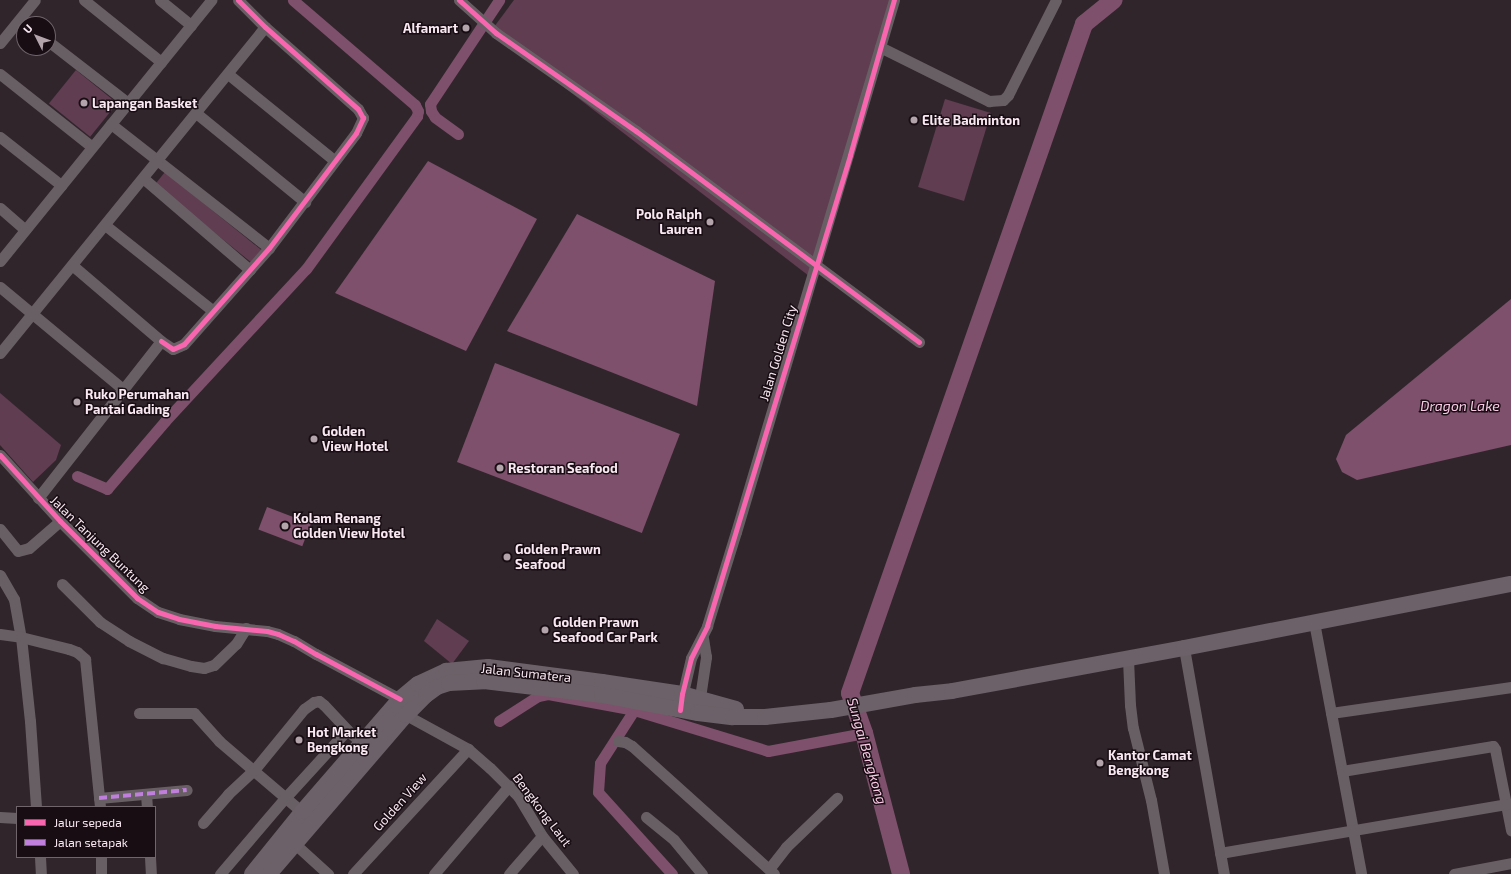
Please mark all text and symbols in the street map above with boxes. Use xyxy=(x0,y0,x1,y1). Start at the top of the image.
north arrow xyxy=(16,16,56,56)
place label: Alfamart xyxy=(403,20,458,36)
text: U xyxy=(20,21,35,35)
marker: Alfamart xyxy=(461,23,471,33)
place label: Lapangan Basket xyxy=(92,95,197,111)
marker: Lapangan Basket xyxy=(79,98,89,108)
place label: Elite Badminton xyxy=(922,112,1020,128)
marker: Elite Badminton xyxy=(909,115,919,125)
place label: Polo Ralph Lauren xyxy=(636,207,702,238)
marker: Polo Ralph Lauren xyxy=(705,217,715,227)
street label: Jalan Golden City xyxy=(756,303,800,403)
place label: Ruko Perumahan Pantai Gading xyxy=(85,387,189,418)
marker: Ruko Perumahan Pantai Gading xyxy=(72,397,82,407)
water label: Dragon Lake xyxy=(1420,398,1500,414)
place label: Golden View Hotel xyxy=(322,424,389,455)
marker: Golden View Hotel xyxy=(309,434,319,444)
place label: Restoran Seafood xyxy=(508,460,618,476)
marker: Restoran Seafood xyxy=(495,463,505,473)
street label: Jalan Tanjung Buntung xyxy=(47,492,153,596)
place label: Kolam Renang Golden View Hotel xyxy=(293,511,406,542)
marker: Kolam Renang Golden View Hotel xyxy=(280,521,290,531)
place label: Golden Prawn Seafood xyxy=(515,542,601,573)
marker: Golden Prawn Seafood xyxy=(502,552,512,562)
place label: Golden Prawn Seafood Car Park xyxy=(553,615,658,646)
marker: Golden Prawn Seafood Car Park xyxy=(540,625,550,635)
street label: Jalan Sumatera xyxy=(480,661,572,685)
water label: Sungai Bengkong xyxy=(844,696,890,806)
place label: Hot Market Bengkong xyxy=(307,725,376,756)
marker: Hot Market Bengkong xyxy=(294,735,304,745)
place label: Kantor Camat Bengkong xyxy=(1108,748,1192,779)
marker: Kantor Camat Bengkong xyxy=(1095,758,1105,768)
street label: Golden View xyxy=(370,770,430,834)
street label: Bengkong Laut xyxy=(509,770,575,850)
legend xyxy=(16,806,156,858)
text: Jalur sepeda xyxy=(54,815,122,829)
text: Jalan setapak xyxy=(54,835,128,849)

